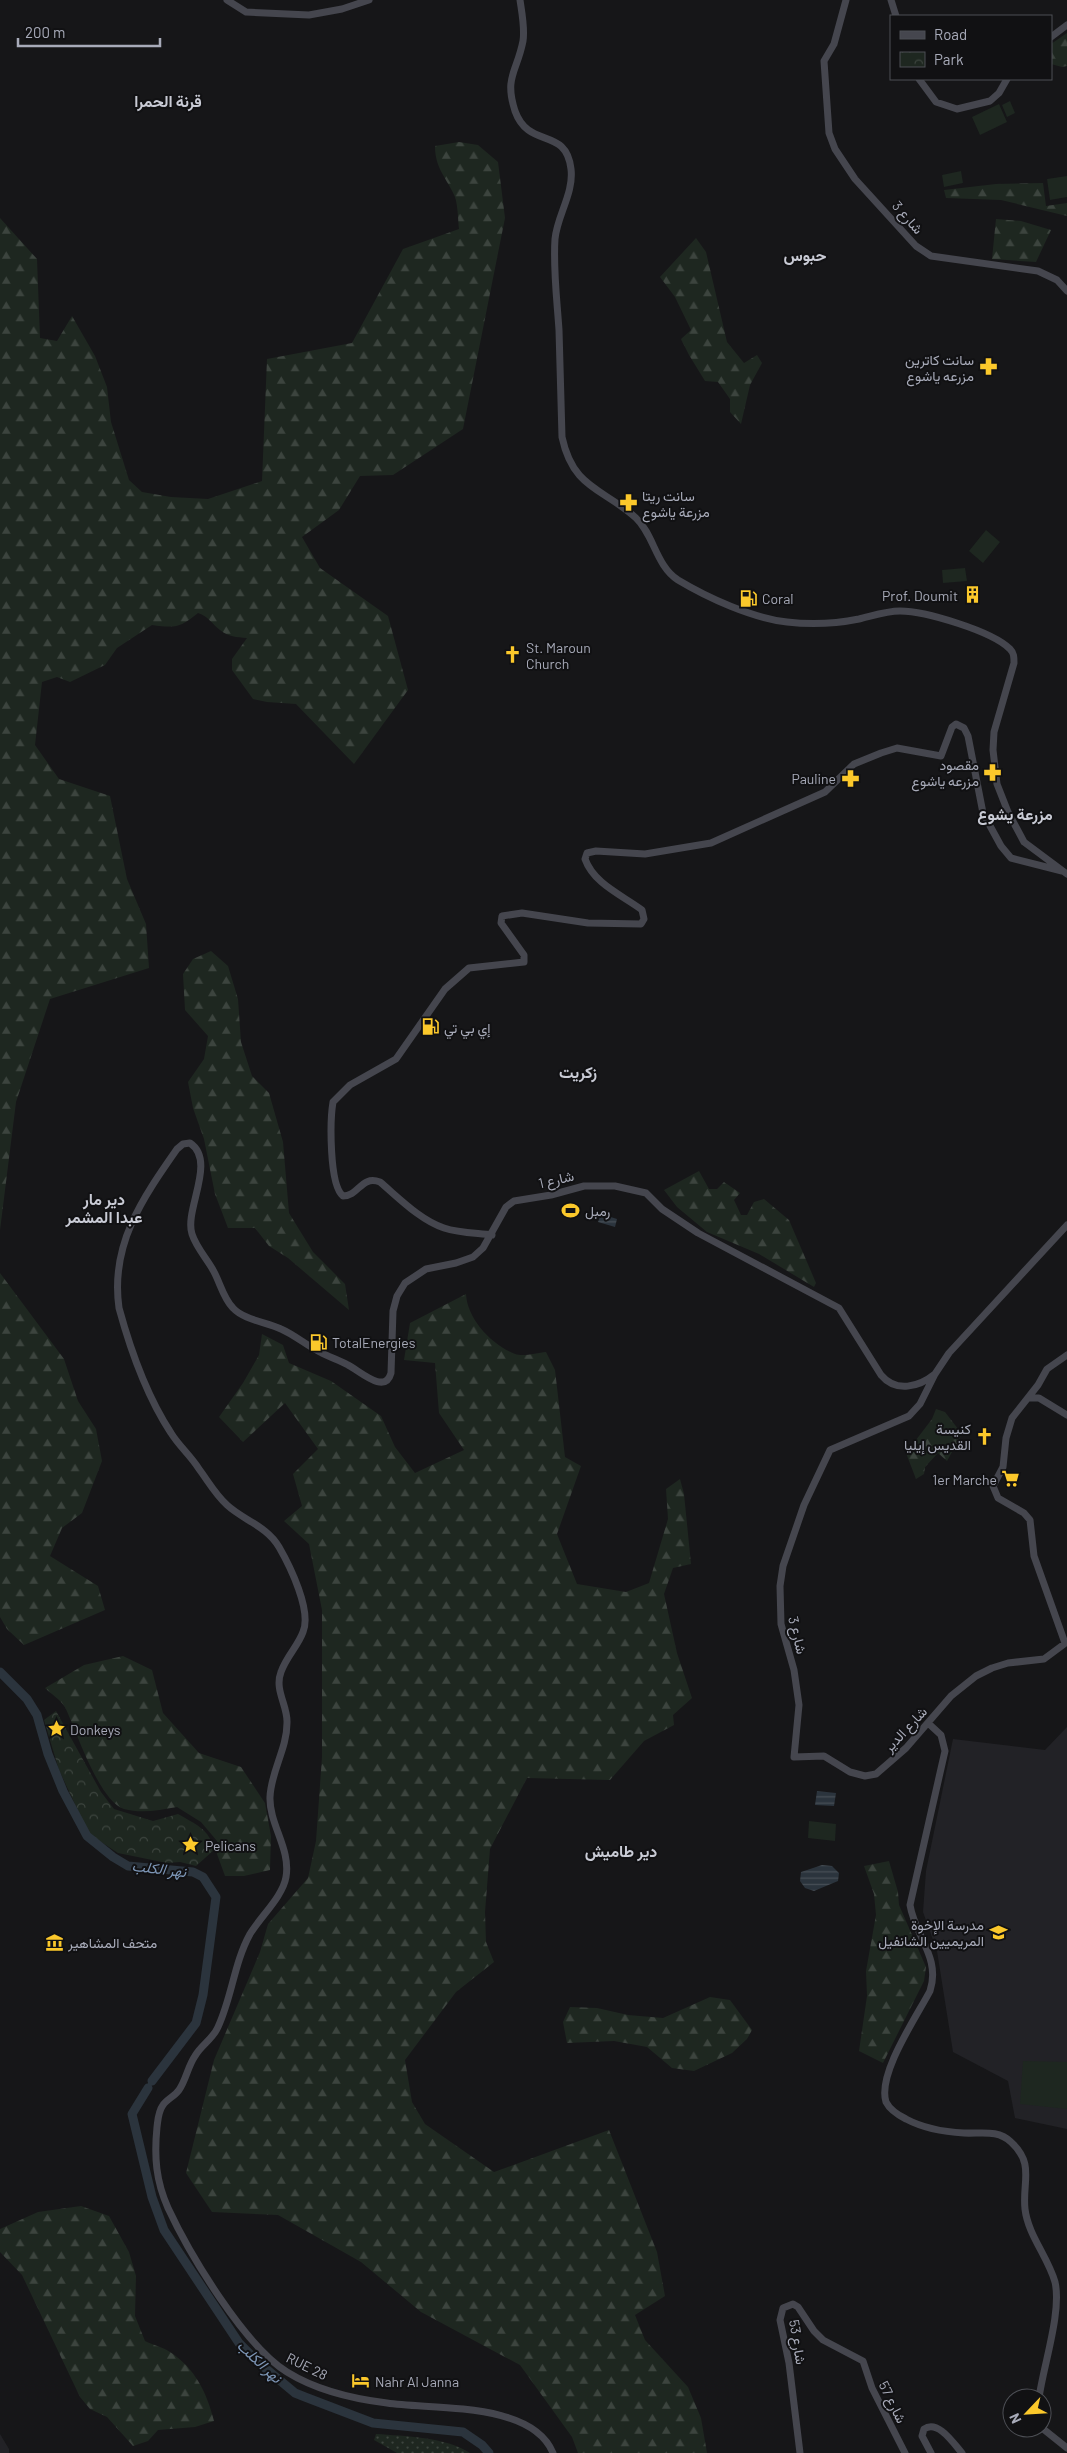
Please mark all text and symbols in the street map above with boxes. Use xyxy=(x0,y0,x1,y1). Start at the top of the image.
scale bar xyxy=(18,15,160,47)
legend xyxy=(890,15,1052,80)
text: 200 m xyxy=(25,23,65,41)
text: Road xyxy=(934,25,967,43)
text: Park xyxy=(934,50,964,68)
district label: قرنة الحمرا xyxy=(134,91,202,112)
street label: شارع 3 xyxy=(887,197,927,239)
district label: حبوس xyxy=(784,245,827,266)
place label: سانت كاترين مزرعه ياشوع xyxy=(905,351,974,387)
pharmacy icon: سانت كاترين مزرعه ياشوع xyxy=(978,357,998,377)
place label: سانت ريتا مزرعة ياشوع xyxy=(642,487,710,523)
pharmacy icon: سانت ريتا مزرعة ياشوع xyxy=(618,493,638,513)
building icon: Prof. Doumit xyxy=(962,585,982,605)
place label: Prof. Doumit xyxy=(882,587,958,604)
fuel station icon: Coral xyxy=(738,588,758,608)
place label: Coral xyxy=(762,590,794,607)
place label: St. Maroun Church xyxy=(526,639,591,672)
church icon: St. Maroun Church xyxy=(502,645,522,665)
place label: مقصود مزرعه ياشوع xyxy=(911,756,979,792)
pharmacy icon: مقصود مزرعه ياشوع xyxy=(983,762,1003,782)
pharmacy icon: Pauline xyxy=(840,768,860,788)
place label: Pauline xyxy=(791,770,836,787)
district label: مزرعة يشوع xyxy=(977,804,1053,825)
fuel station icon: إي بي تي xyxy=(420,1017,440,1037)
place label: إي بي تي xyxy=(444,1019,491,1040)
district label: زكريت xyxy=(559,1062,597,1083)
street label: شارع 1 xyxy=(537,1167,576,1194)
district label: دير مار عبدا المشمر xyxy=(64,1189,143,1228)
sports icon: رمبل xyxy=(561,1200,581,1220)
place label: رمبل xyxy=(585,1202,611,1220)
fuel station icon: TotalEnergies xyxy=(308,1332,328,1352)
place label: TotalEnergies xyxy=(332,1334,416,1351)
place label: كنيسة القديس إيليا xyxy=(904,1420,971,1455)
church icon: كنيسة القديس إيليا xyxy=(975,1426,995,1446)
supermarket icon: 1er Marche xyxy=(1001,1469,1021,1489)
place label: 1er Marche xyxy=(932,1471,997,1488)
street label: شارع 3 xyxy=(782,1614,811,1656)
street label: شارع الدير xyxy=(879,1703,932,1758)
place icon: Donkeys xyxy=(46,1719,66,1739)
place label: Donkeys xyxy=(70,1721,121,1738)
place icon: Pelicans xyxy=(181,1835,201,1855)
place label: Pelicans xyxy=(205,1837,256,1854)
district label: دير طاميش xyxy=(585,1841,657,1862)
water label: نهر الكلب xyxy=(131,1856,188,1881)
place label: مدرسة الإخوة المريميين الشانفيل xyxy=(878,1916,984,1950)
school or university icon: مدرسة الإخوة المريميين الشانفيل xyxy=(988,1922,1008,1942)
museum icon: متحف المشاهير xyxy=(44,1932,64,1952)
place label: متحف المشاهير xyxy=(67,1934,157,1952)
street label: شارع 53 xyxy=(783,2318,810,2366)
water label: نهر الكلب xyxy=(233,2336,287,2387)
street label: RUE 28 xyxy=(284,2349,330,2383)
hotel icon: Nahr Al Janna xyxy=(351,2371,371,2391)
place label: Nahr Al Janna xyxy=(375,2373,459,2390)
street label: شارع 57 xyxy=(873,2378,910,2427)
north arrow xyxy=(1002,2388,1052,2438)
text: N xyxy=(1005,2411,1024,2427)

